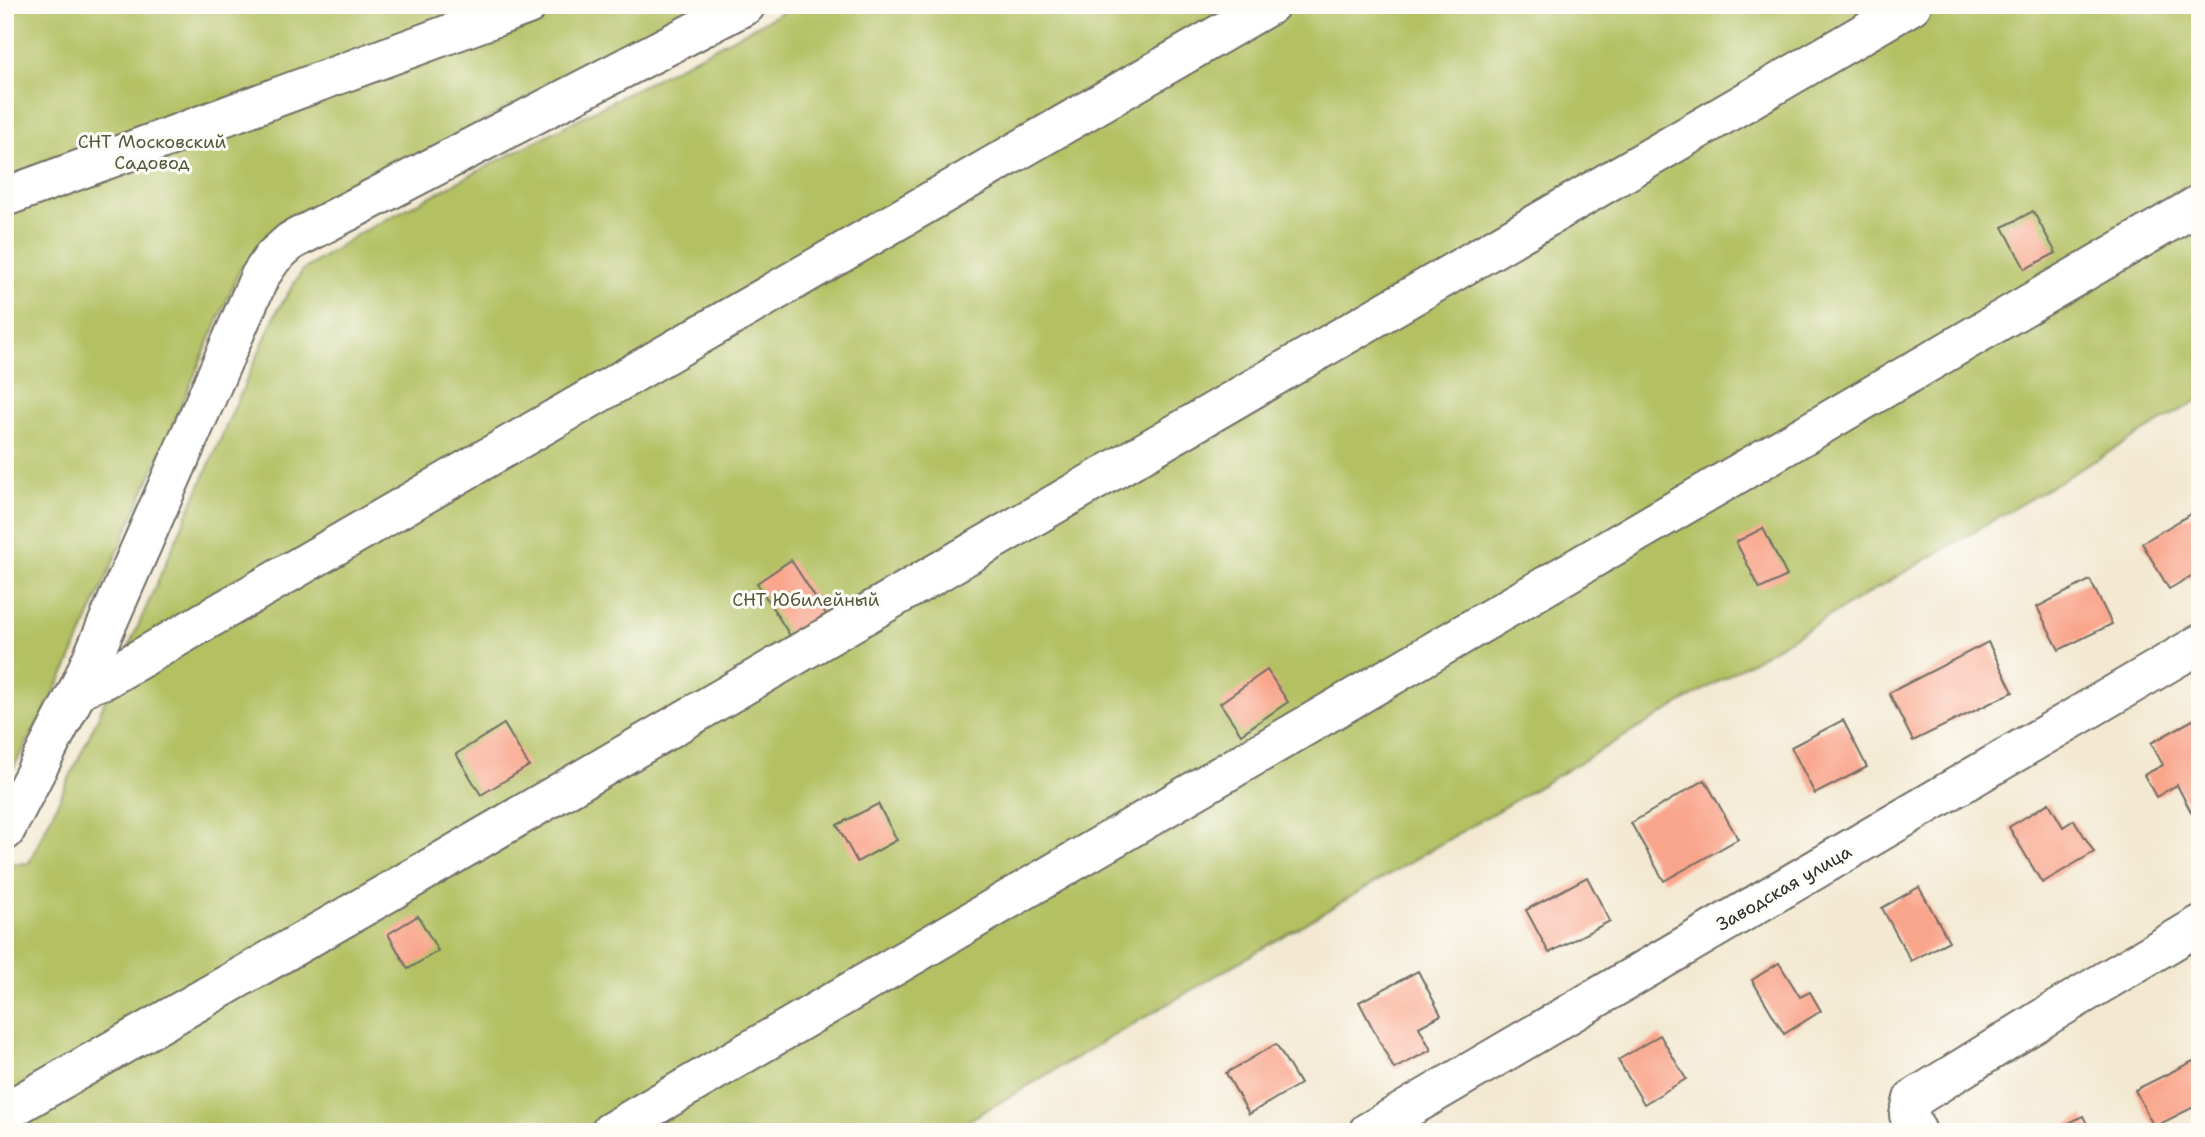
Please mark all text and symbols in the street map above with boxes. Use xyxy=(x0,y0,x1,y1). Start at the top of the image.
park label: СНТ Московский Садовод xyxy=(78,130,227,175)
park label: СНТ Юбилейный xyxy=(732,588,880,612)
street label: Заводская улица xyxy=(1712,839,1856,937)

